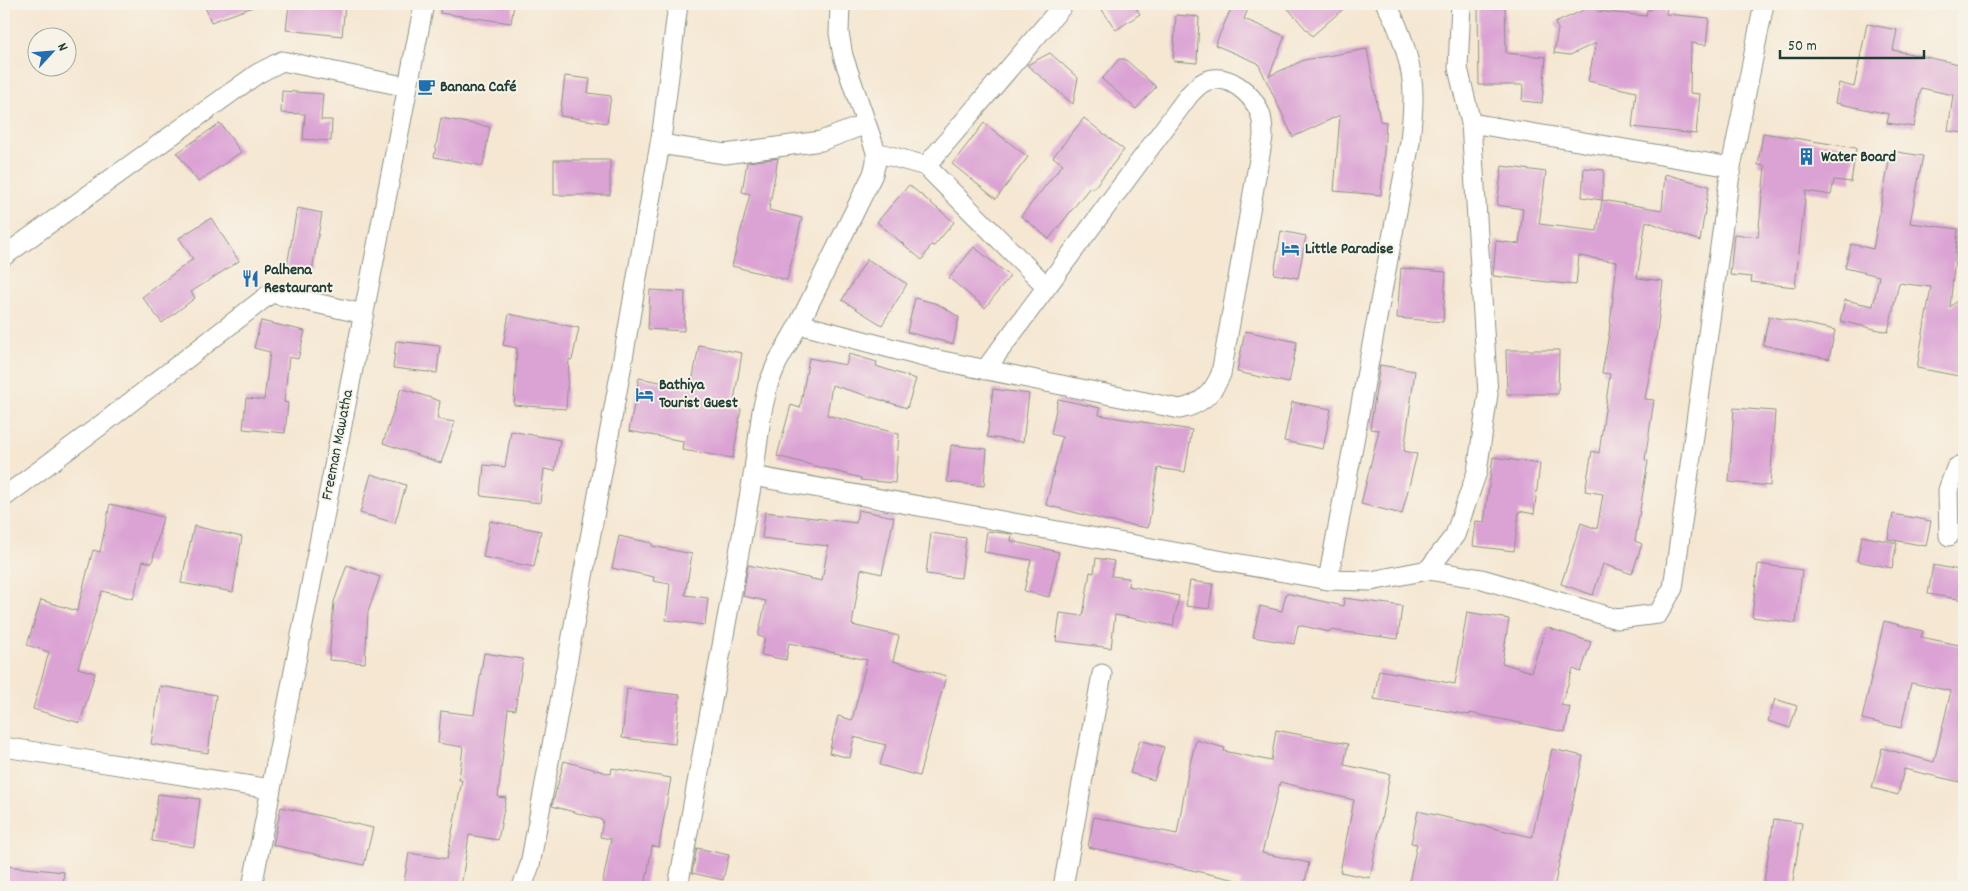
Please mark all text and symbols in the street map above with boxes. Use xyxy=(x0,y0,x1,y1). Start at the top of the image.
north arrow xyxy=(28,28,78,78)
scale bar xyxy=(1780,28,1924,60)
text: 50 m xyxy=(1788,36,1817,58)
text: N xyxy=(51,40,72,55)
place label: Banana Café xyxy=(440,76,517,99)
cafe icon: Banana Café xyxy=(416,77,436,97)
place label: Water Board xyxy=(1821,146,1896,169)
building icon: Water Board xyxy=(1797,147,1817,167)
place label: Little Paradise xyxy=(1305,238,1393,261)
hotel icon: Little Paradise xyxy=(1281,239,1301,259)
place label: Palhena Restaurant xyxy=(264,259,333,300)
restaurant icon: Palhena Restaurant xyxy=(240,269,260,289)
place label: Bathiya Tourist Guest xyxy=(659,374,738,415)
hotel icon: Bathiya Tourist Guest xyxy=(635,384,655,404)
street label: Freeman Mawatha xyxy=(316,387,360,502)

